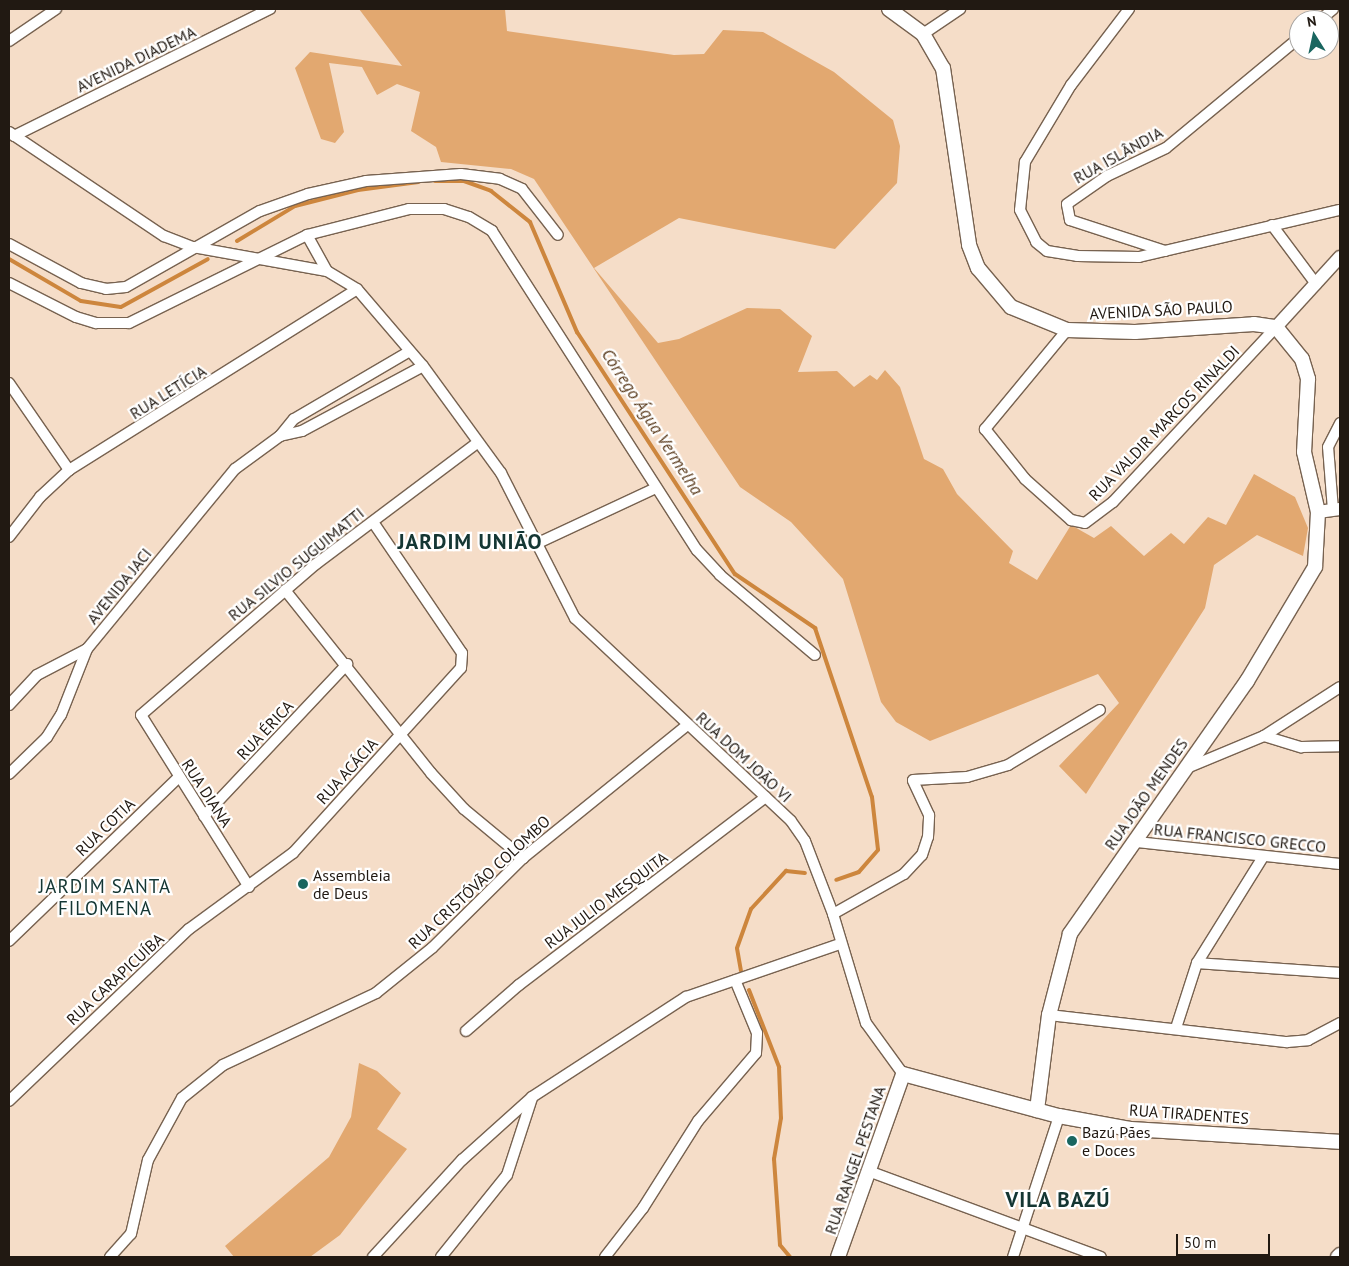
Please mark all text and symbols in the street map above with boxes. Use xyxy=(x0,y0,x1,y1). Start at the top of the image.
north arrow xyxy=(1289,10,1339,60)
text: N xyxy=(1305,12,1318,31)
street label: AVENIDA DIADEMA xyxy=(73,22,199,96)
street label: RUA ISLÂNDIA xyxy=(1070,122,1166,188)
street label: AVENIDA SÃO PAULO xyxy=(1089,297,1233,323)
street label: RUA VALDIR MARCOS RINALDI xyxy=(1084,341,1244,505)
water label: Córrego Água Vermelha xyxy=(596,344,708,500)
street label: RUA LETÍCIA xyxy=(126,361,210,423)
street label: RUA SILVIO SUGUIMATTI xyxy=(224,503,368,625)
district label: JARDIM UNIÃO xyxy=(396,529,544,555)
street label: AVENIDA JACI xyxy=(82,544,156,628)
street label: RUA ÉRICA xyxy=(233,696,297,764)
street label: RUA DOM JOÃO VI xyxy=(692,707,796,807)
street label: RUA ACÁCIA xyxy=(312,734,382,808)
street label: RUA JOÃO MENDES xyxy=(1100,734,1192,854)
street label: RUA DIANA xyxy=(178,755,236,831)
street label: RUA COTIA xyxy=(71,794,139,860)
street label: RUA CRISTÓVÃO COLOMBO xyxy=(404,811,554,953)
street label: RUA FRANCISCO GRECCO xyxy=(1153,819,1327,857)
street label: RUA JULIO MESQUITA xyxy=(540,847,672,953)
place label: Assembleia de Deus xyxy=(313,865,391,903)
district label: JARDIM SANTA FILOMENA xyxy=(37,876,173,920)
marker: Assembleia de Deus xyxy=(297,878,309,890)
street label: RUA CARAPICUÍBA xyxy=(62,929,168,1029)
street label: RUA RANGEL PESTANA xyxy=(820,1083,890,1237)
street label: RUA TIRADENTES xyxy=(1128,1100,1250,1128)
place label: Bazú Pães e Doces xyxy=(1082,1122,1151,1160)
marker: Bazú Pães e Doces xyxy=(1066,1135,1078,1147)
district label: VILA BAZÚ xyxy=(1004,1187,1112,1213)
scale bar xyxy=(1179,1224,1273,1256)
text: 50 m xyxy=(1184,1233,1217,1252)

